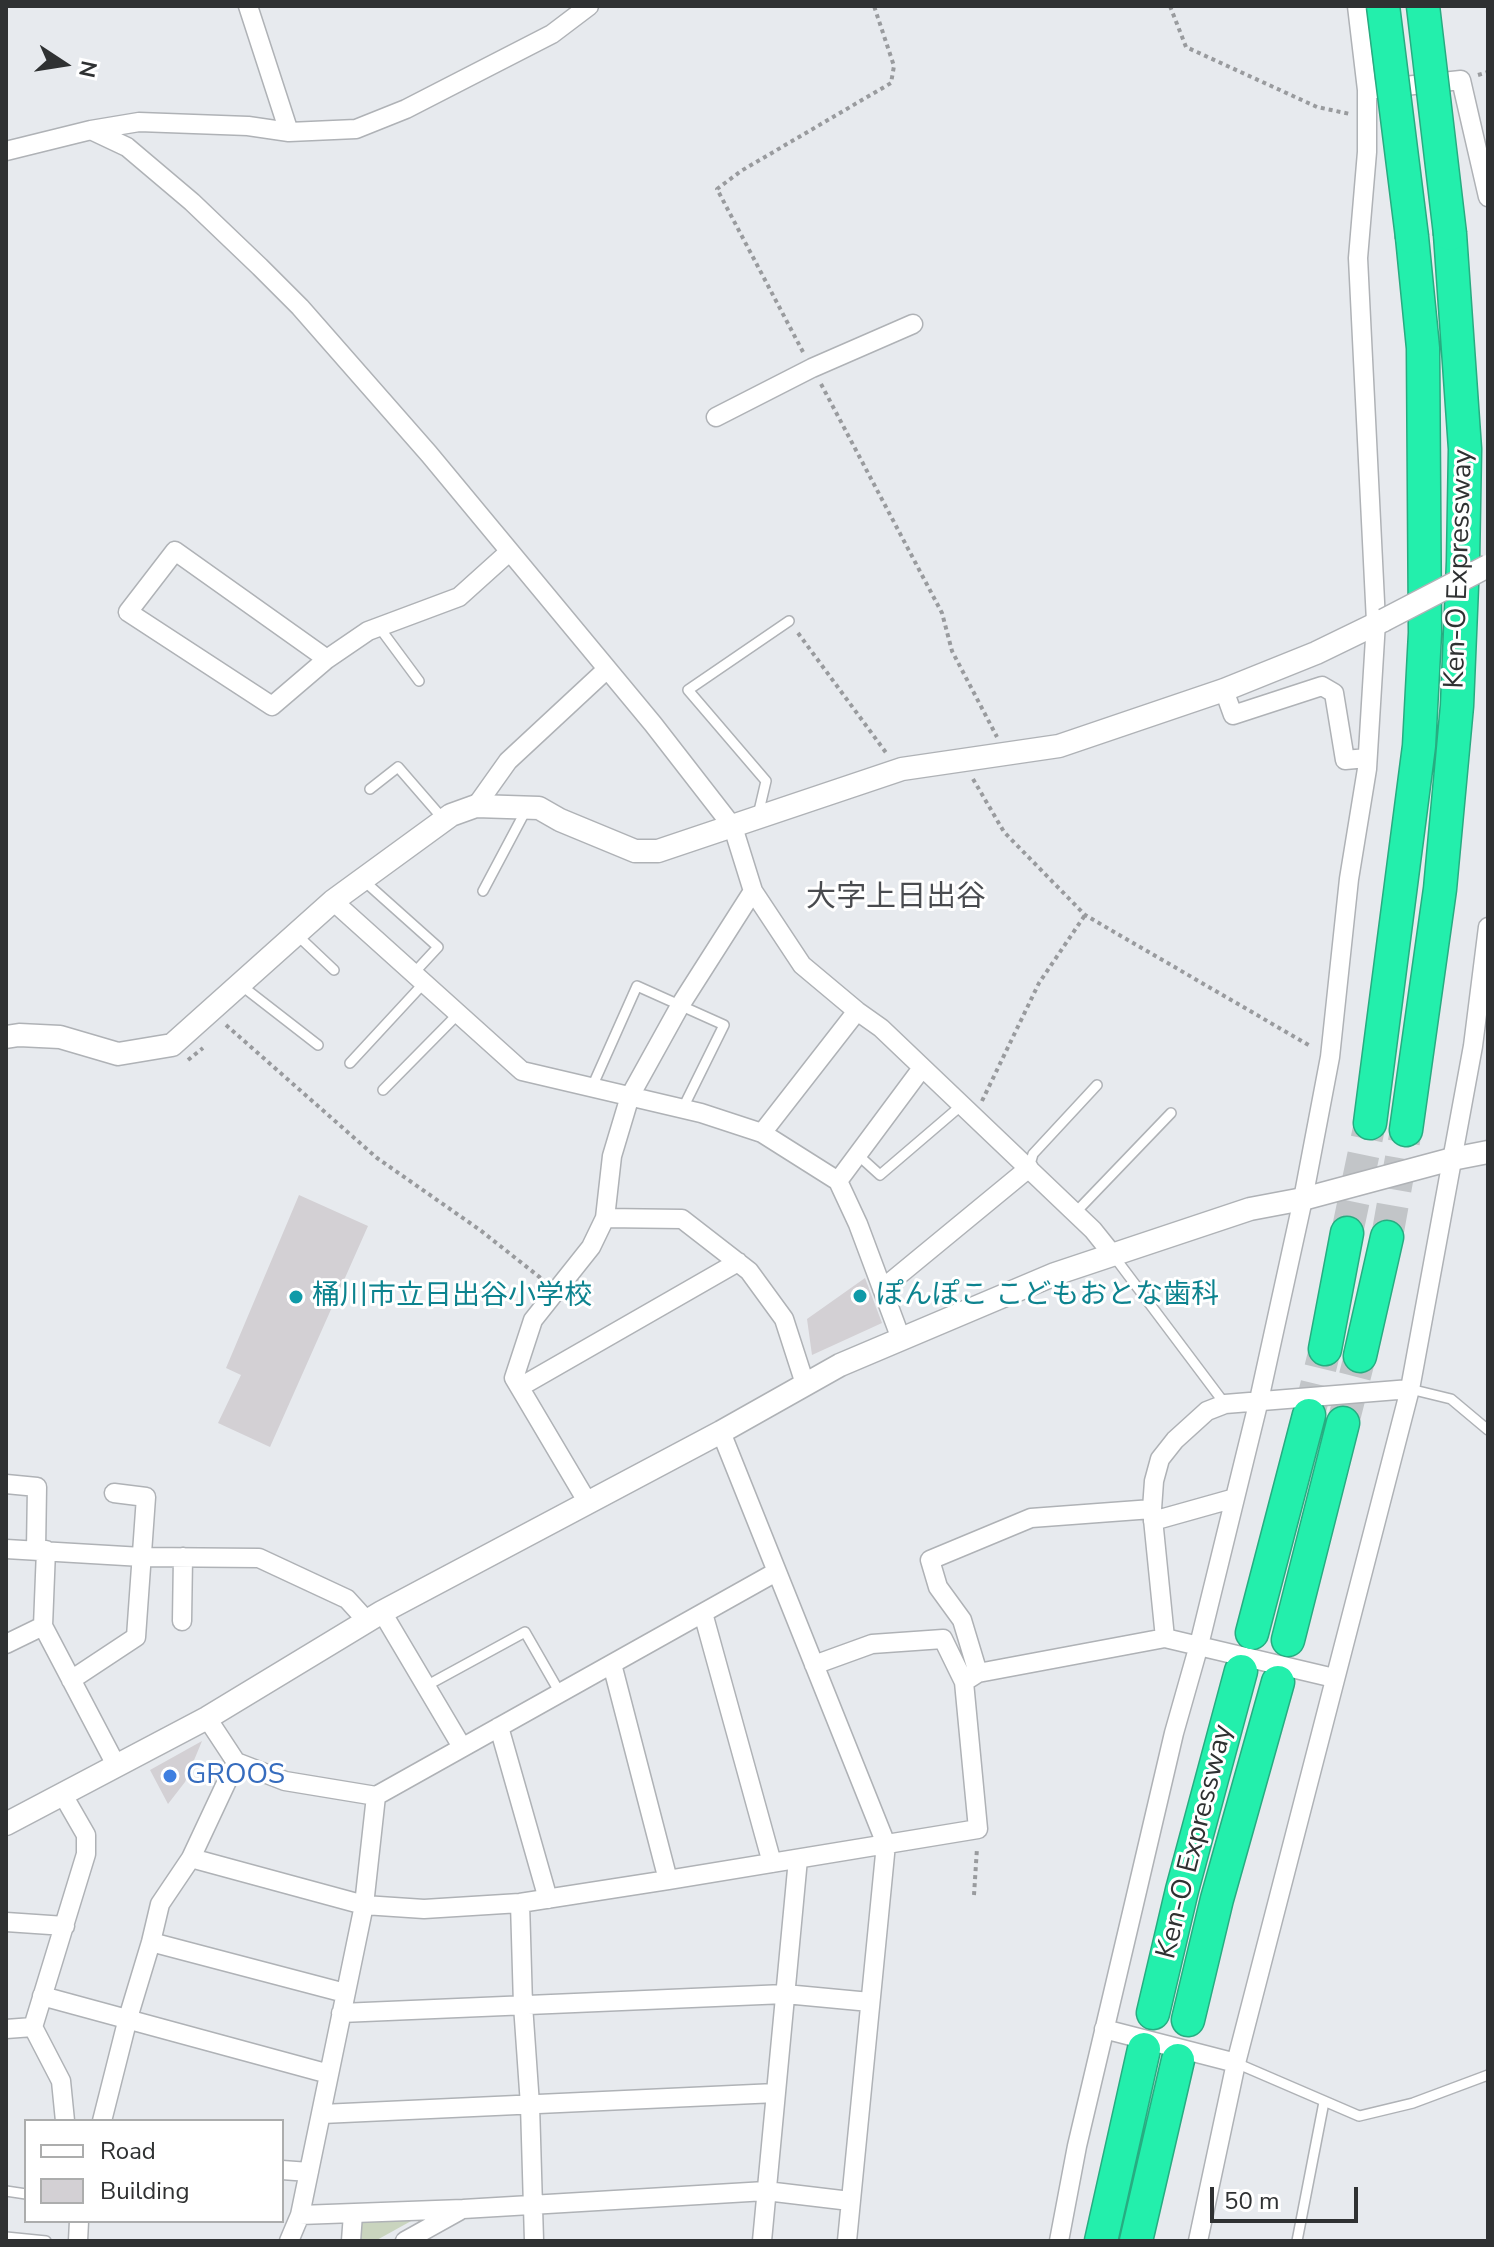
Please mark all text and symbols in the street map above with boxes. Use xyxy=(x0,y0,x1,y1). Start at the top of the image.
north arrow xyxy=(24,24,104,104)
text: N xyxy=(71,58,104,80)
street label: Ken-O Expressway xyxy=(1439,449,1481,689)
district label: 大字上日出谷 xyxy=(806,881,986,917)
place label: ぽんぽこ こどもおとな歯科 xyxy=(876,1279,1219,1313)
place label: 桶川市立日出谷小学校 xyxy=(312,1280,592,1314)
marker: ぽんぽこ こどもおとな歯科 xyxy=(851,1287,869,1305)
marker: 桶川市立日出谷小学校 xyxy=(287,1288,305,1306)
street label: Ken-O Expressway xyxy=(1151,1722,1241,1962)
place label: GROOS xyxy=(186,1759,285,1793)
marker: GROOS xyxy=(161,1767,179,1785)
legend xyxy=(24,2119,284,2223)
text: Road xyxy=(100,2135,156,2167)
scale bar xyxy=(1214,2171,1362,2221)
text: Building xyxy=(100,2175,190,2207)
text: 50 m xyxy=(1224,2185,1280,2217)

